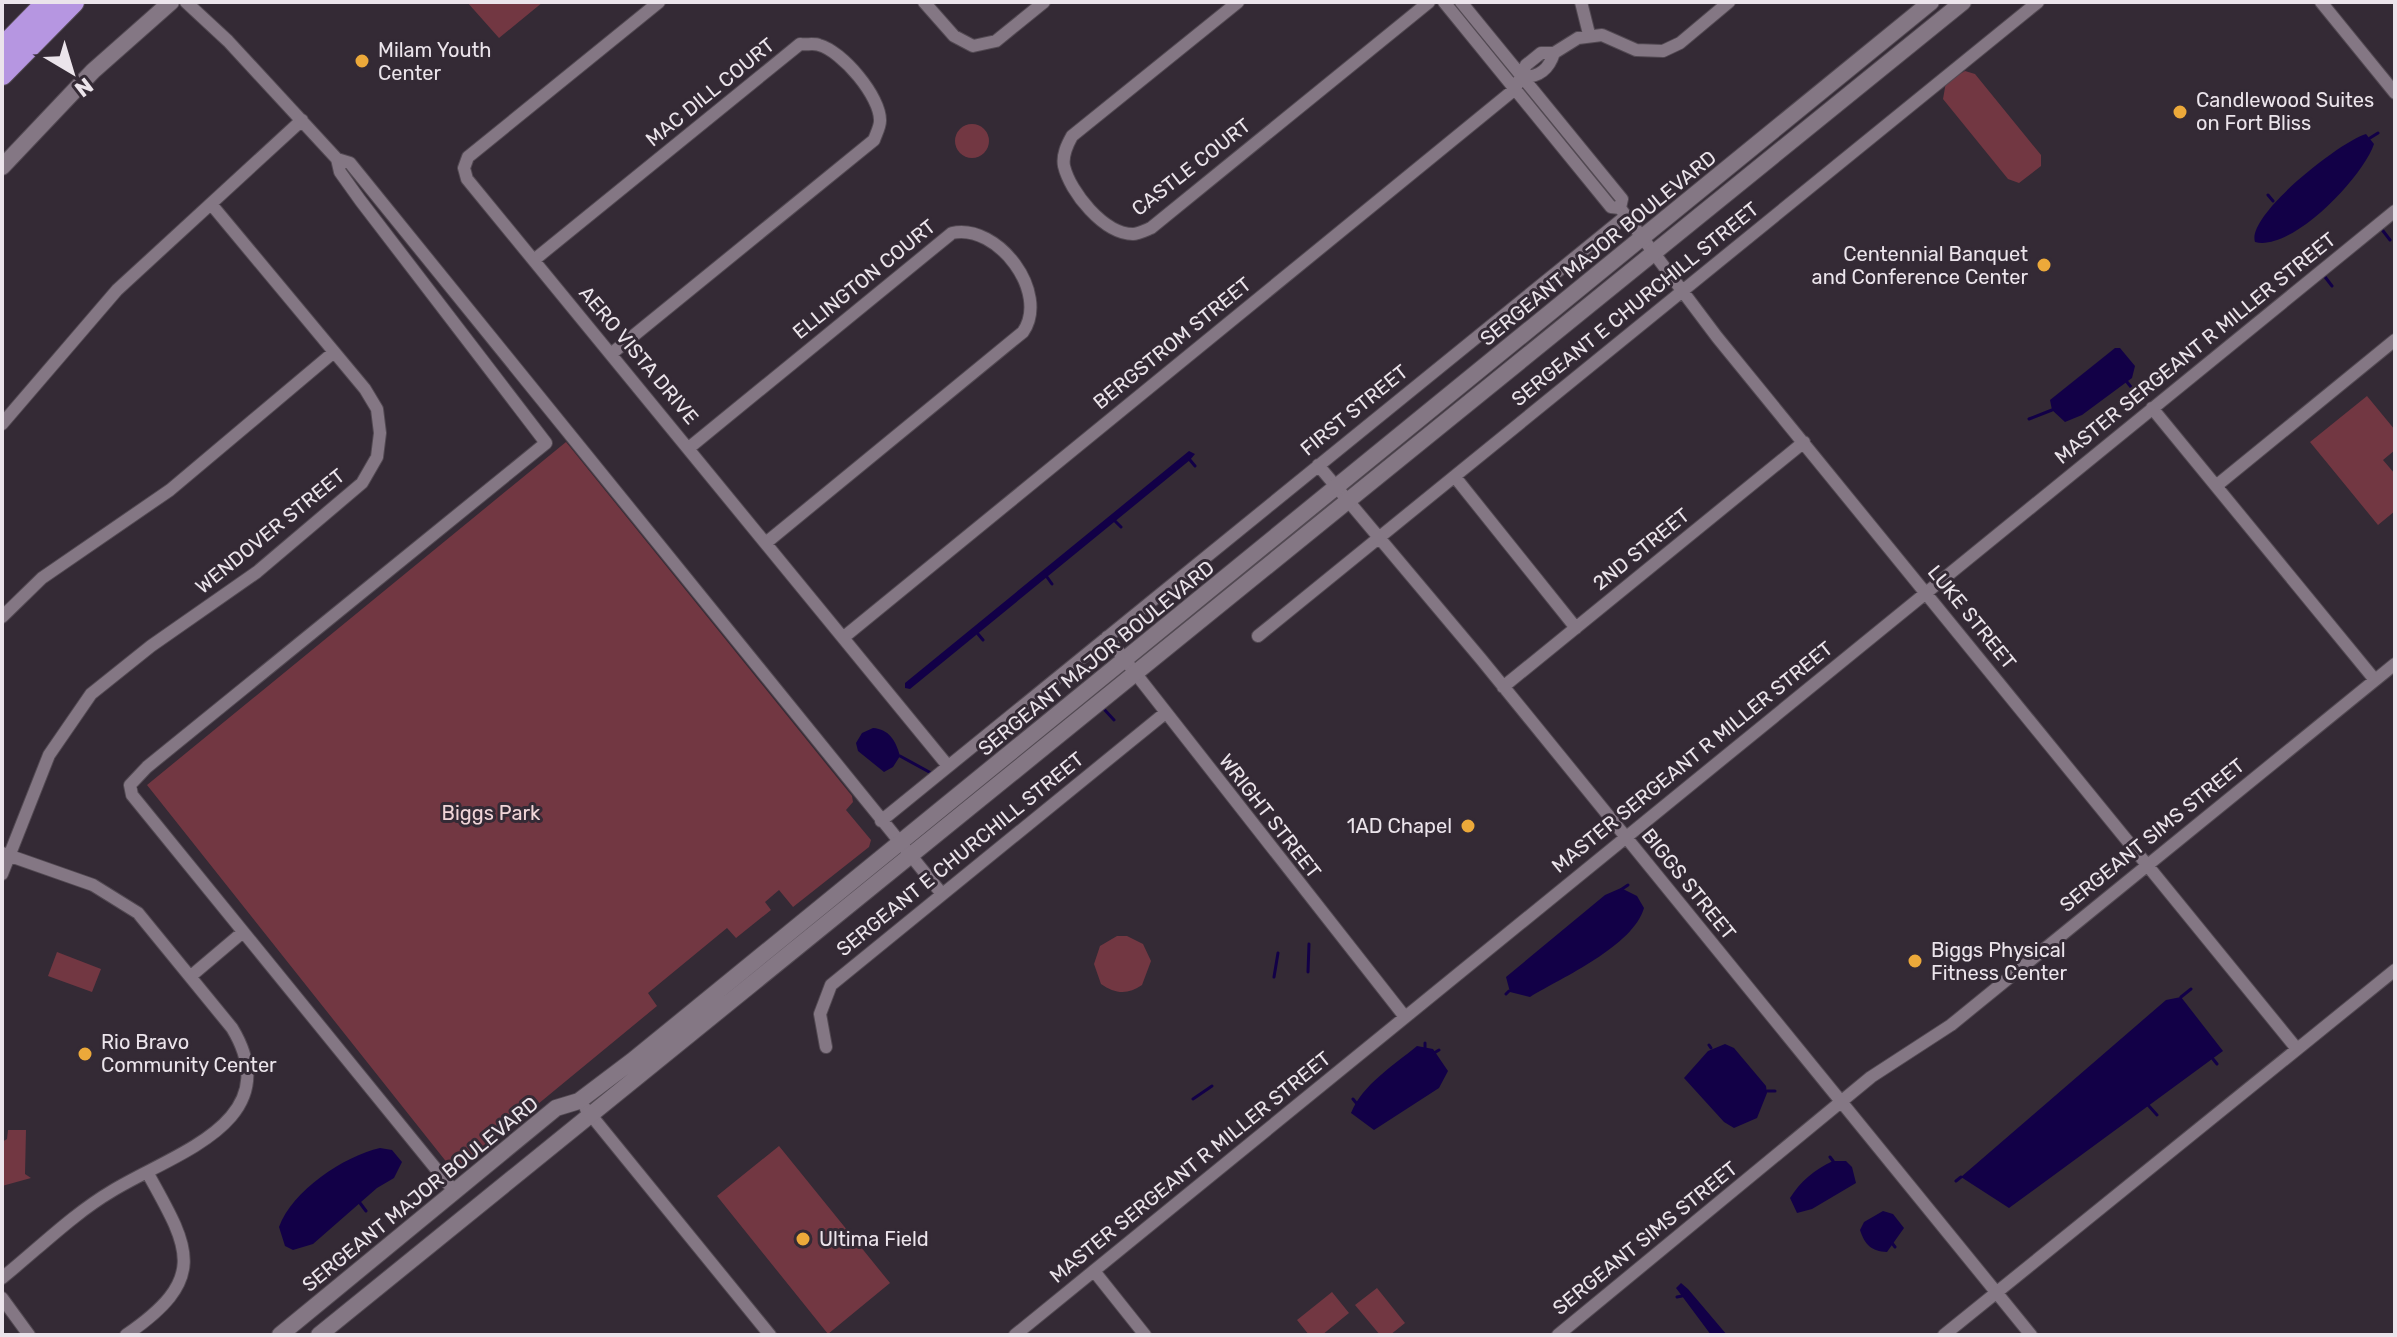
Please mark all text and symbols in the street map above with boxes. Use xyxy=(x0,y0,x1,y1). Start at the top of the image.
north arrow xyxy=(32,32,112,112)
street label: MAC DILL COURT xyxy=(641,32,780,151)
place label: Milam Youth Center xyxy=(378,38,492,85)
marker: Milam Youth Center xyxy=(353,52,371,70)
text: N xyxy=(69,72,99,103)
place label: Candlewood Suites on Fort Bliss xyxy=(2196,88,2374,135)
marker: Candlewood Suites on Fort Bliss xyxy=(2171,103,2189,121)
street label: CASTLE COURT xyxy=(1127,113,1255,221)
street label: SERGEANT MAJOR BOULEVARD xyxy=(1475,145,1721,351)
street label: SERGEANT E CHURCHILL STREET xyxy=(1507,197,1764,411)
street label: ELLINGTON COURT xyxy=(788,214,940,344)
street label: MASTER SERGEANT R MILLER STREET xyxy=(2050,227,2341,469)
place label: Centennial Banquet and Conference Center xyxy=(1812,242,2028,289)
marker: Centennial Banquet and Conference Center xyxy=(2035,256,2053,274)
street label: BERGSTROM STREET xyxy=(1088,272,1256,414)
street label: AERO VISTA DRIVE xyxy=(574,281,704,429)
street label: FIRST STREET xyxy=(1295,359,1413,461)
street label: WENDOVER STREET xyxy=(191,463,350,599)
street label: 2ND STREET xyxy=(1588,503,1694,595)
street label: SERGEANT MAJOR BOULEVARD xyxy=(973,555,1219,761)
street label: LUKE STREET xyxy=(1923,560,2021,674)
street label: MASTER SERGEANT R MILLER STREET xyxy=(1547,636,1838,878)
street label: SERGEANT E CHURCHILL STREET xyxy=(832,747,1089,961)
street label: WRIGHT STREET xyxy=(1214,749,1326,883)
street label: SERGEANT SIMS STREET xyxy=(2055,753,2249,917)
park label: Biggs Park xyxy=(442,801,541,825)
place label: 1AD Chapel xyxy=(1347,814,1452,838)
marker: 1AD Chapel xyxy=(1459,817,1477,835)
street label: BIGGS STREET xyxy=(1637,824,1741,945)
place label: Biggs Physical Fitness Center xyxy=(1931,938,2067,985)
marker: Biggs Physical Fitness Center xyxy=(1906,952,1924,970)
place label: Rio Bravo Community Center xyxy=(101,1030,277,1077)
marker: Rio Bravo Community Center xyxy=(76,1045,94,1063)
street label: MASTER SERGEANT R MILLER STREET xyxy=(1045,1046,1336,1288)
street label: SERGEANT MAJOR BOULEVARD xyxy=(297,1091,543,1297)
street label: SERGEANT SIMS STREET xyxy=(1548,1156,1742,1320)
place label: Ultima Field xyxy=(819,1227,929,1251)
marker: Ultima Field xyxy=(794,1230,812,1248)

